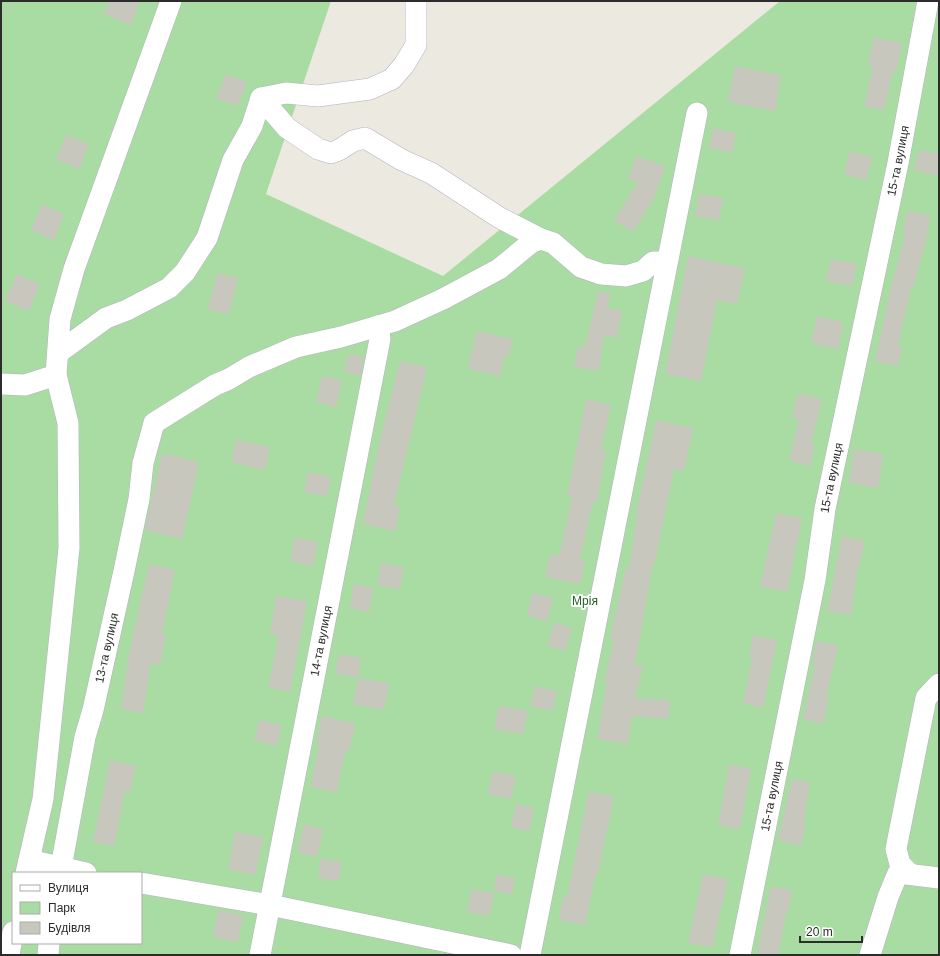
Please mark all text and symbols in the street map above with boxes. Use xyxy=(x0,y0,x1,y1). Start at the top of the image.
street label: 15-та вулиця xyxy=(884,124,912,197)
street label: 15-та вулиця xyxy=(818,441,846,514)
park label: Мрія xyxy=(572,594,598,608)
street label: 14-та вулиця xyxy=(307,604,335,677)
street label: 13-та вулиця xyxy=(92,611,121,685)
street label: 15-та вулиця xyxy=(758,760,786,833)
legend xyxy=(12,872,142,944)
text: Вулиця xyxy=(48,881,89,895)
text: Парк xyxy=(48,901,76,915)
scale bar xyxy=(800,918,862,944)
text: Будівля xyxy=(48,921,90,935)
text: 20 m xyxy=(806,925,833,939)

